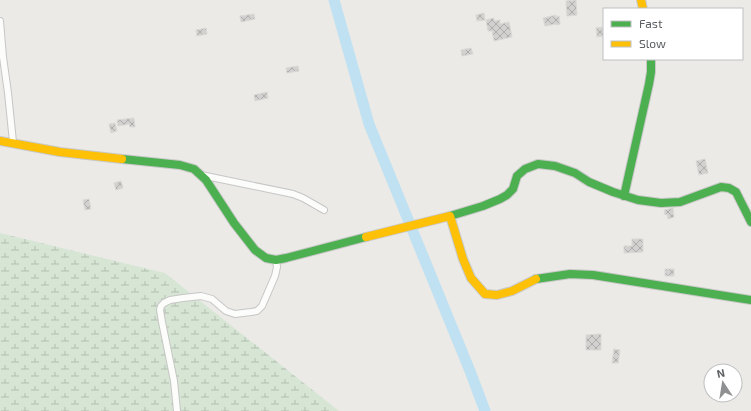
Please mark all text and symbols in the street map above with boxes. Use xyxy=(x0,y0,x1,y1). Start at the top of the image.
legend xyxy=(603,8,743,60)
text: Fast xyxy=(639,16,663,30)
text: Slow xyxy=(639,36,666,50)
north arrow xyxy=(703,363,743,403)
text: N xyxy=(716,366,726,380)

